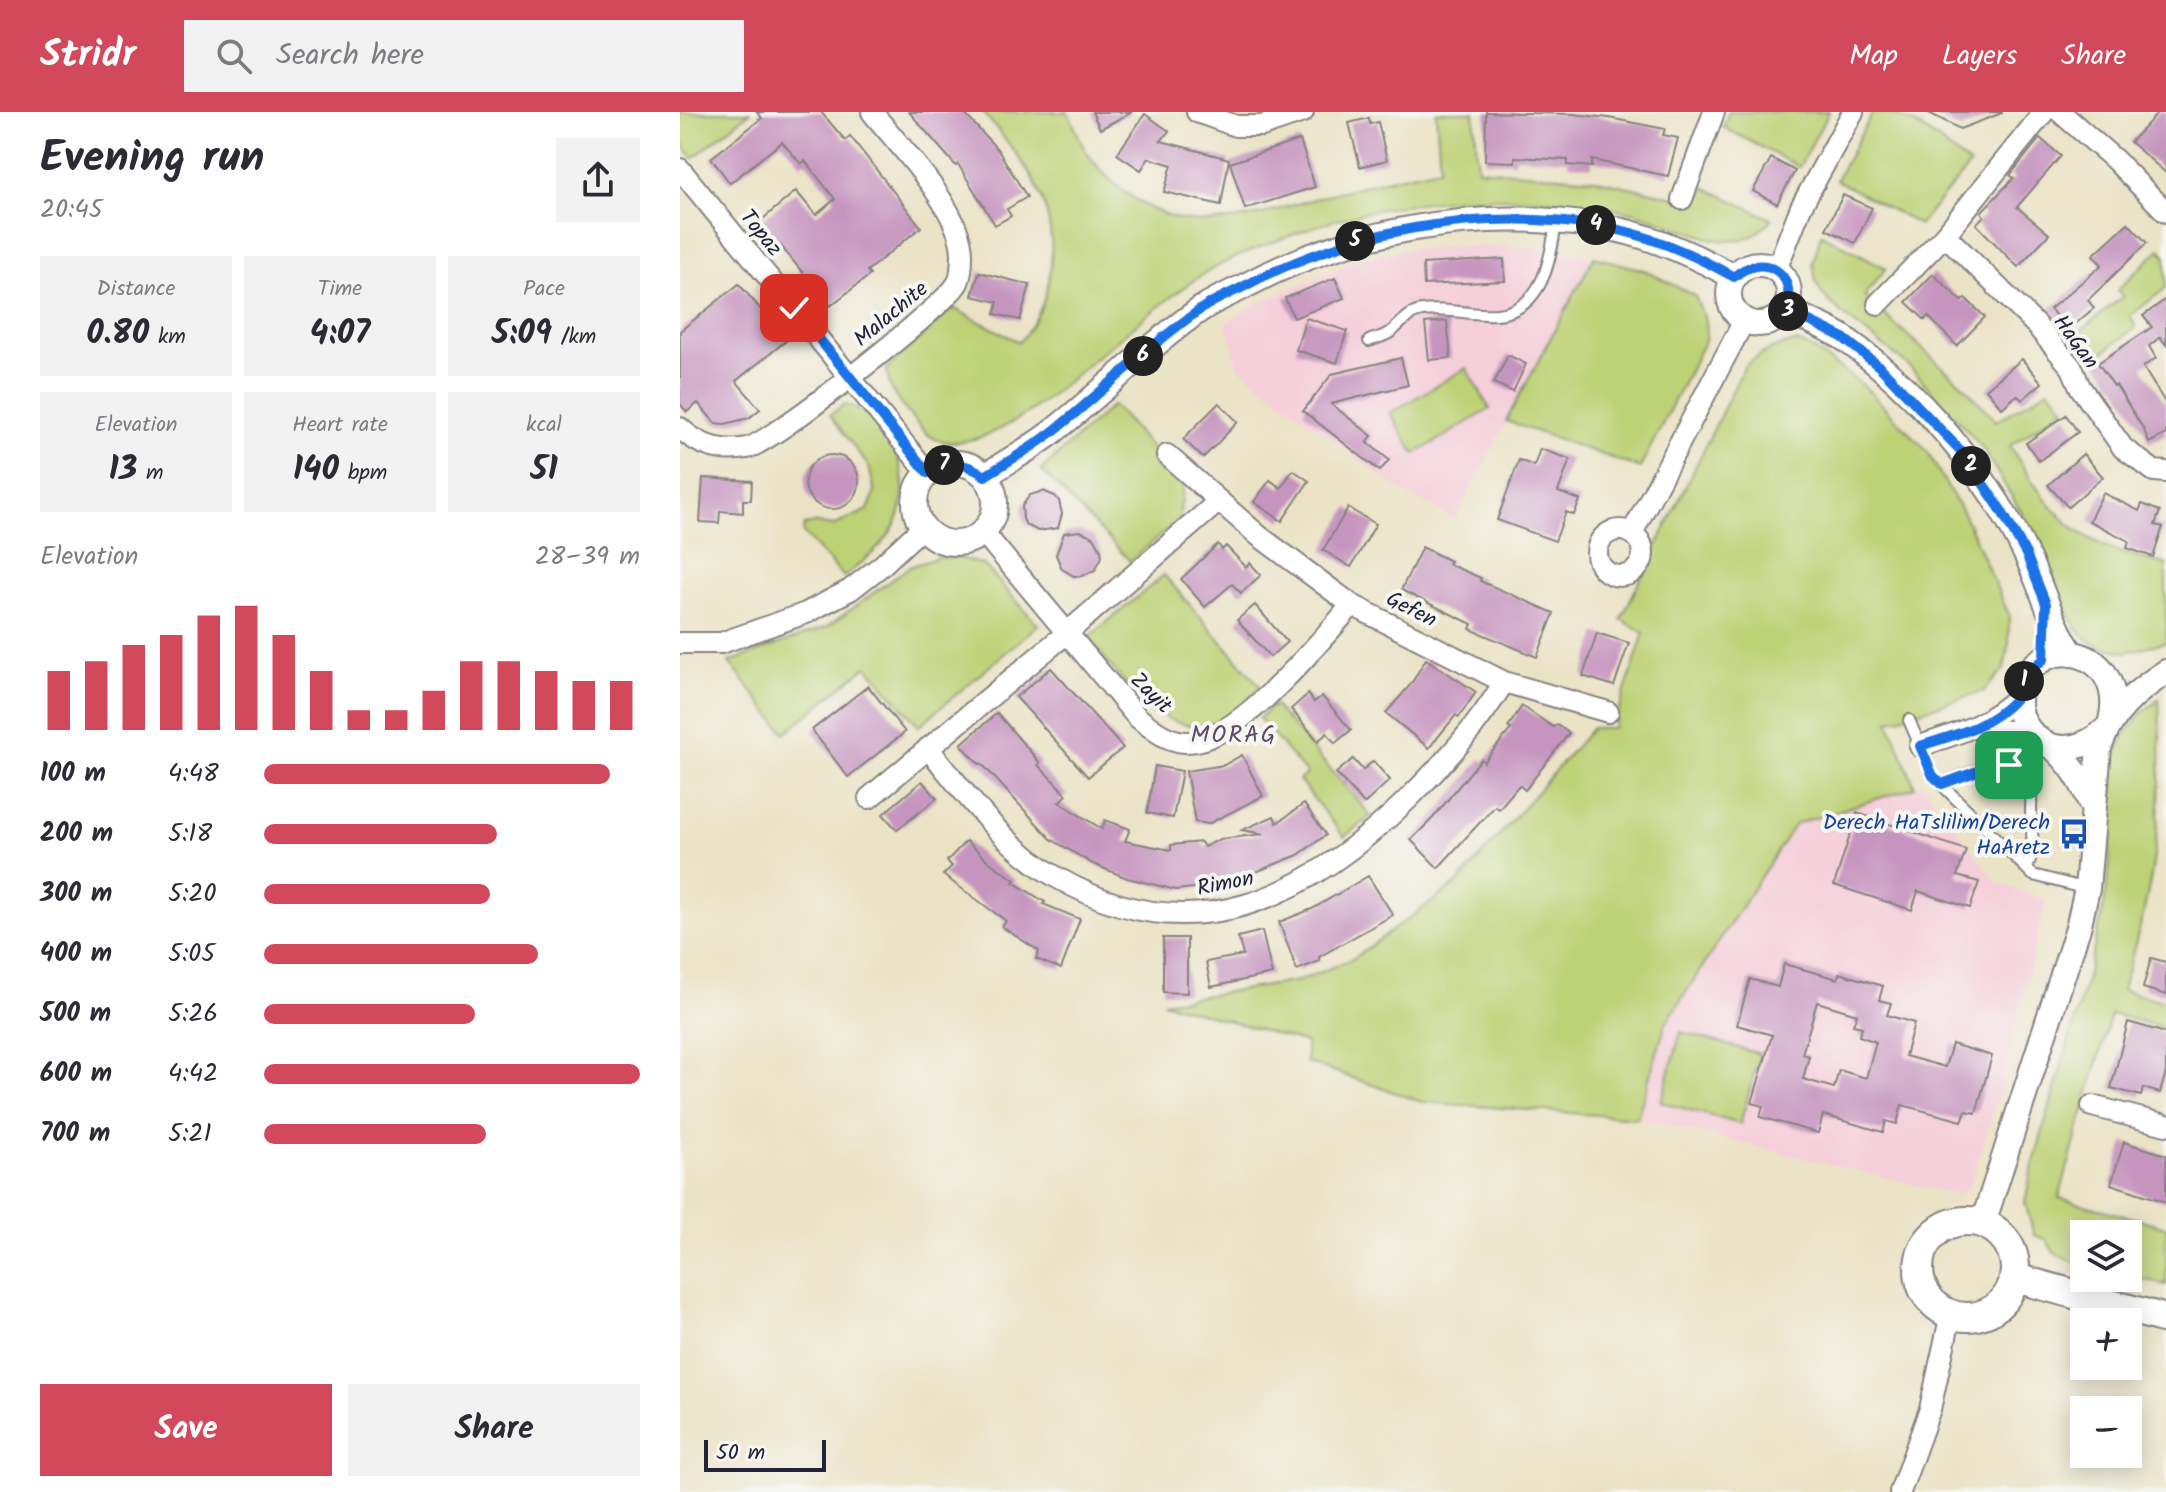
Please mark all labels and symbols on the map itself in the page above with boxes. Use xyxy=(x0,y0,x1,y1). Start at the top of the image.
street label: Topaz xyxy=(730,202,790,265)
pin: 4 xyxy=(1576,205,1616,245)
pin: 5 xyxy=(1335,221,1375,261)
street label: Malachite xyxy=(846,273,937,357)
pin xyxy=(760,274,828,342)
pin: 3 xyxy=(1768,291,1808,331)
street label: HaGan xyxy=(2043,308,2107,377)
pin: 6 xyxy=(1123,336,1163,376)
pin: 7 xyxy=(924,445,964,485)
pin: 2 xyxy=(1951,446,1991,486)
street label: Gefen xyxy=(1379,583,1443,638)
pin: 1 xyxy=(2004,661,2044,701)
street label: Zayit xyxy=(1121,665,1180,723)
district label: MORAG xyxy=(1191,716,1277,755)
pin xyxy=(1975,731,2043,799)
place label: Derech HaTslilim/Derech HaAretz xyxy=(1823,806,2050,866)
bus stop icon: Derech HaTslilim/Derech HaAretz xyxy=(2057,817,2091,851)
street label: Rimon xyxy=(1194,862,1257,907)
scale bar xyxy=(704,1436,826,1472)

